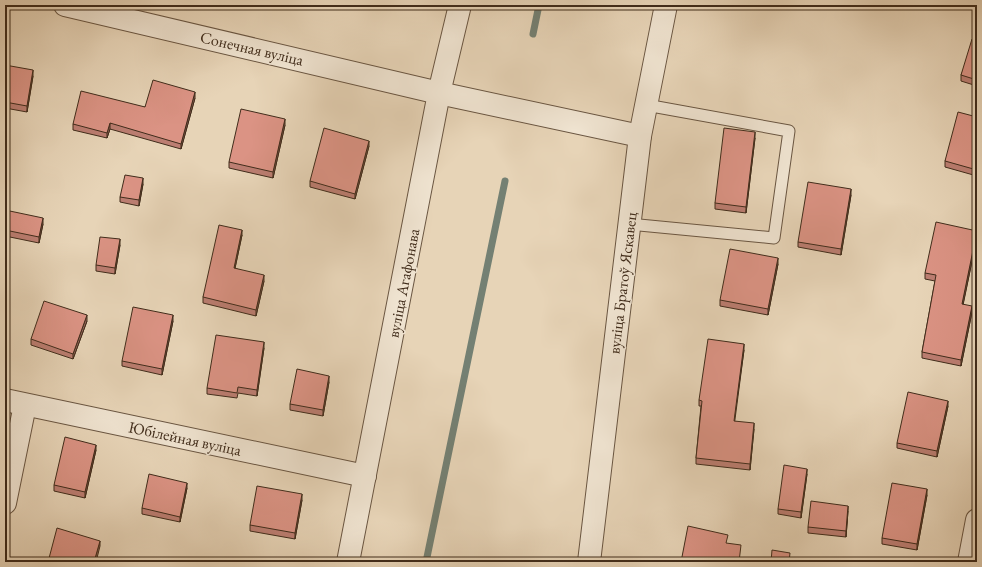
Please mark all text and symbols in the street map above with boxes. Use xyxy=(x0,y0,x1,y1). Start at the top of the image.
street label: Сонечная вуліца xyxy=(198,26,306,71)
street label: вуліца Братоў Яскавец xyxy=(603,210,642,355)
street label: вуліца Агафонава xyxy=(383,226,424,340)
street label: Юбілейная вуліца xyxy=(127,416,244,461)

